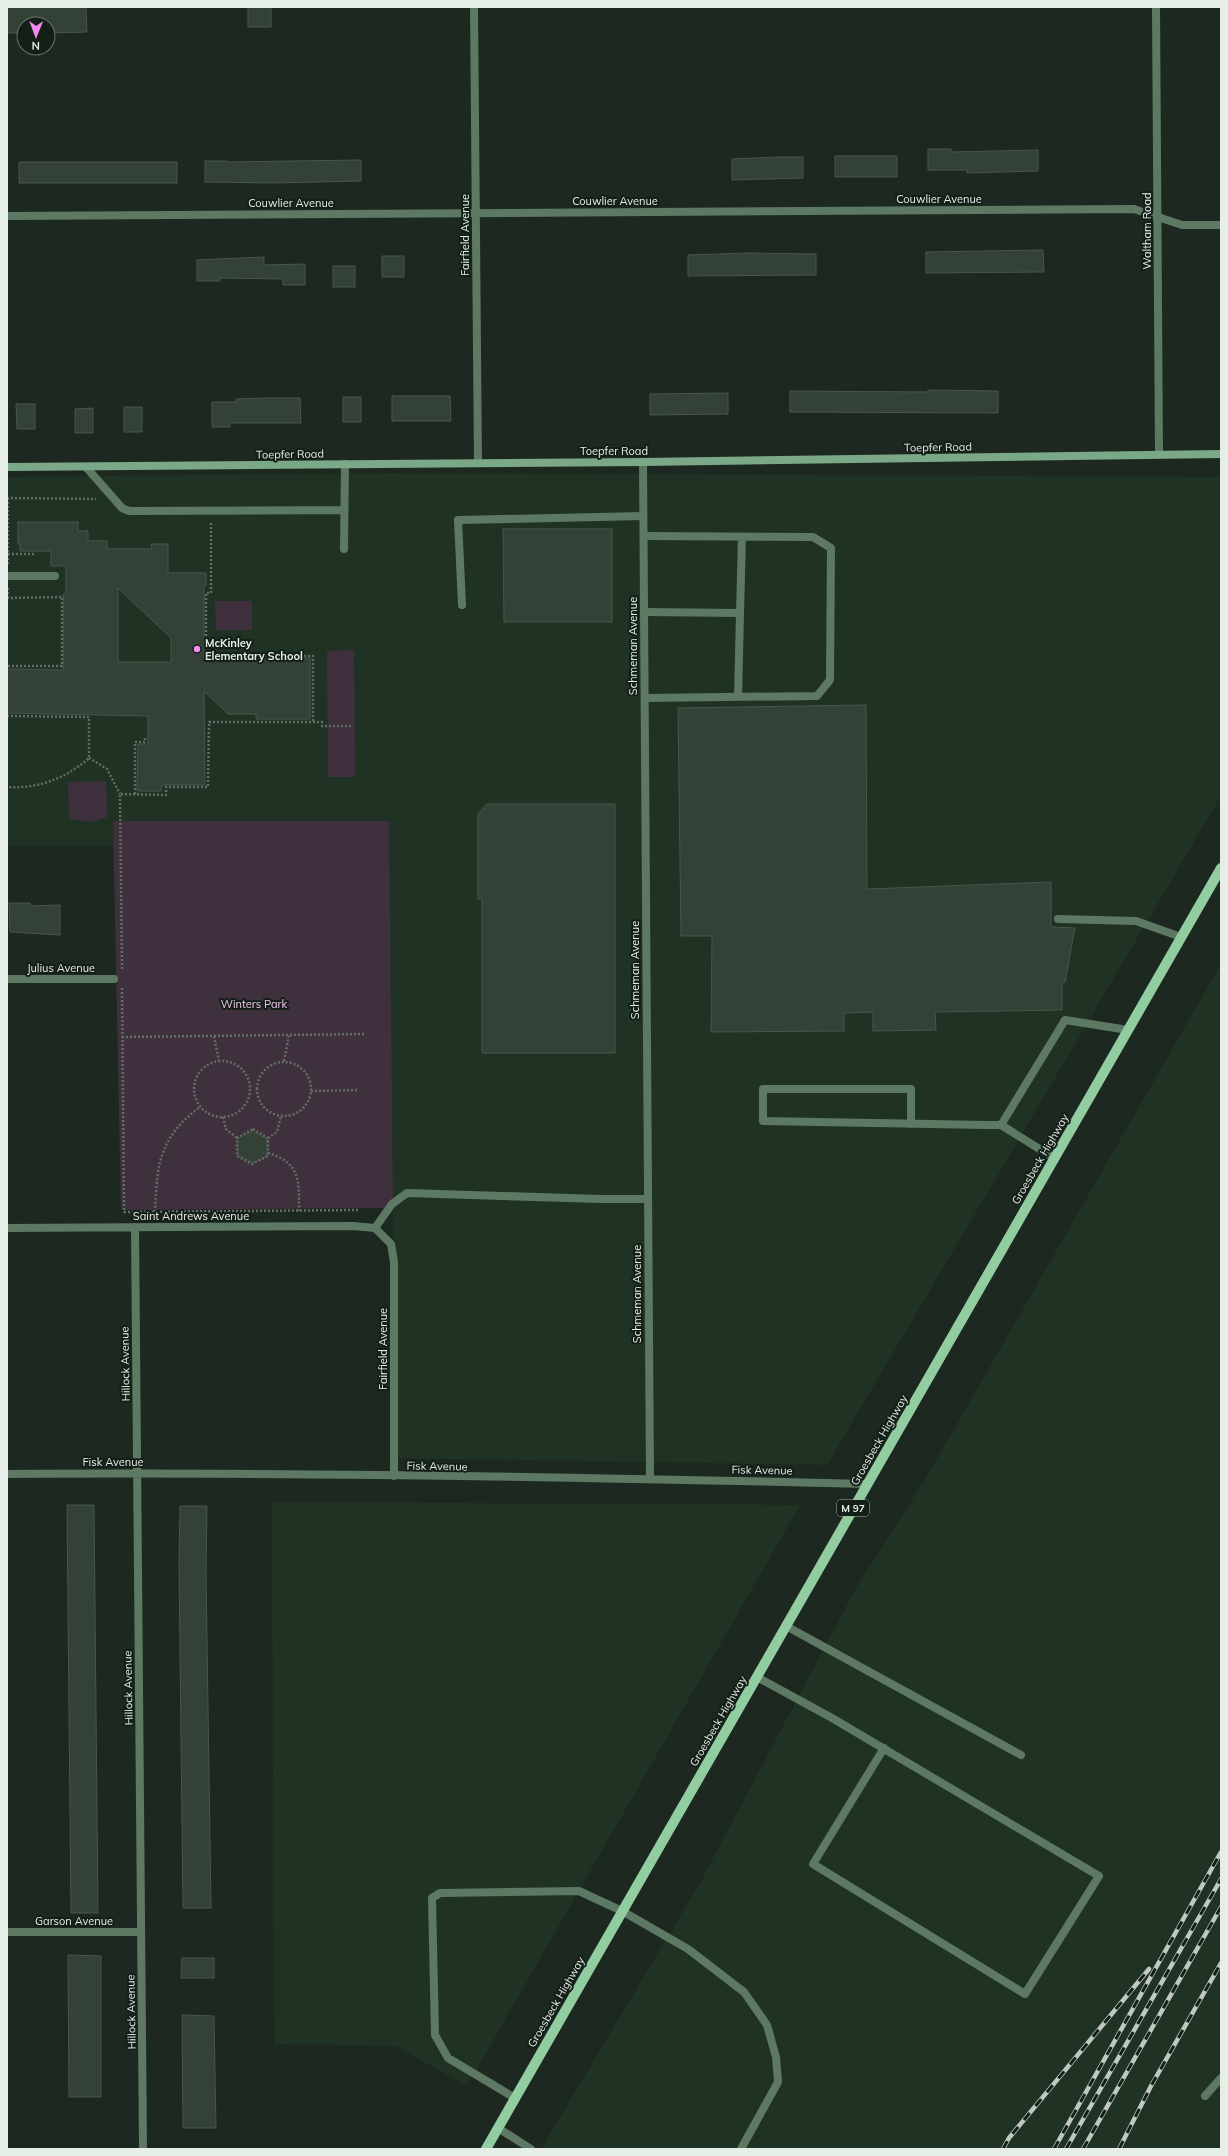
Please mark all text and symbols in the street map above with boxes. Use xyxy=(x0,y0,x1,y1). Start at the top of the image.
north arrow xyxy=(16,16,56,56)
text: N xyxy=(32,39,40,53)
street label: Couwlier Avenue xyxy=(896,192,982,206)
street label: Waltham Road xyxy=(1140,192,1154,270)
street label: Fairfield Avenue xyxy=(458,194,472,276)
street label: Couwlier Avenue xyxy=(572,194,658,208)
street label: Couwlier Avenue xyxy=(248,196,334,210)
street label: Toepfer Road xyxy=(904,439,972,455)
street label: Toepfer Road xyxy=(580,444,648,458)
street label: Toepfer Road xyxy=(256,446,324,462)
street label: Schmeman Avenue xyxy=(626,597,640,695)
place label: McKinley Elementary School xyxy=(205,636,303,663)
marker: McKinley Elementary School xyxy=(192,644,202,654)
street label: Schmeman Avenue xyxy=(628,921,642,1019)
street label: Julius Avenue xyxy=(27,961,95,975)
park label: Winters Park xyxy=(221,997,288,1011)
street label: Groesbeck Highway xyxy=(1008,1111,1072,1207)
street label: Saint Andrews Avenue xyxy=(133,1209,249,1223)
street label: Schmeman Avenue xyxy=(630,1245,644,1343)
street label: Fairfield Avenue xyxy=(376,1308,390,1390)
street label: Hillock Avenue xyxy=(117,1326,133,1402)
street label: Groesbeck Highway xyxy=(847,1392,911,1488)
street label: Fisk Avenue xyxy=(82,1455,144,1469)
street label: Fisk Avenue xyxy=(406,1458,468,1474)
street label: Fisk Avenue xyxy=(731,1462,793,1478)
road number: M 97 xyxy=(837,1500,869,1516)
street label: Hillock Avenue xyxy=(120,1650,136,1726)
street label: Groesbeck Highway xyxy=(686,1673,750,1769)
street label: Garson Avenue xyxy=(35,1914,113,1928)
street label: Groesbeck Highway xyxy=(524,1954,588,2050)
street label: Hillock Avenue xyxy=(123,1974,139,2050)

